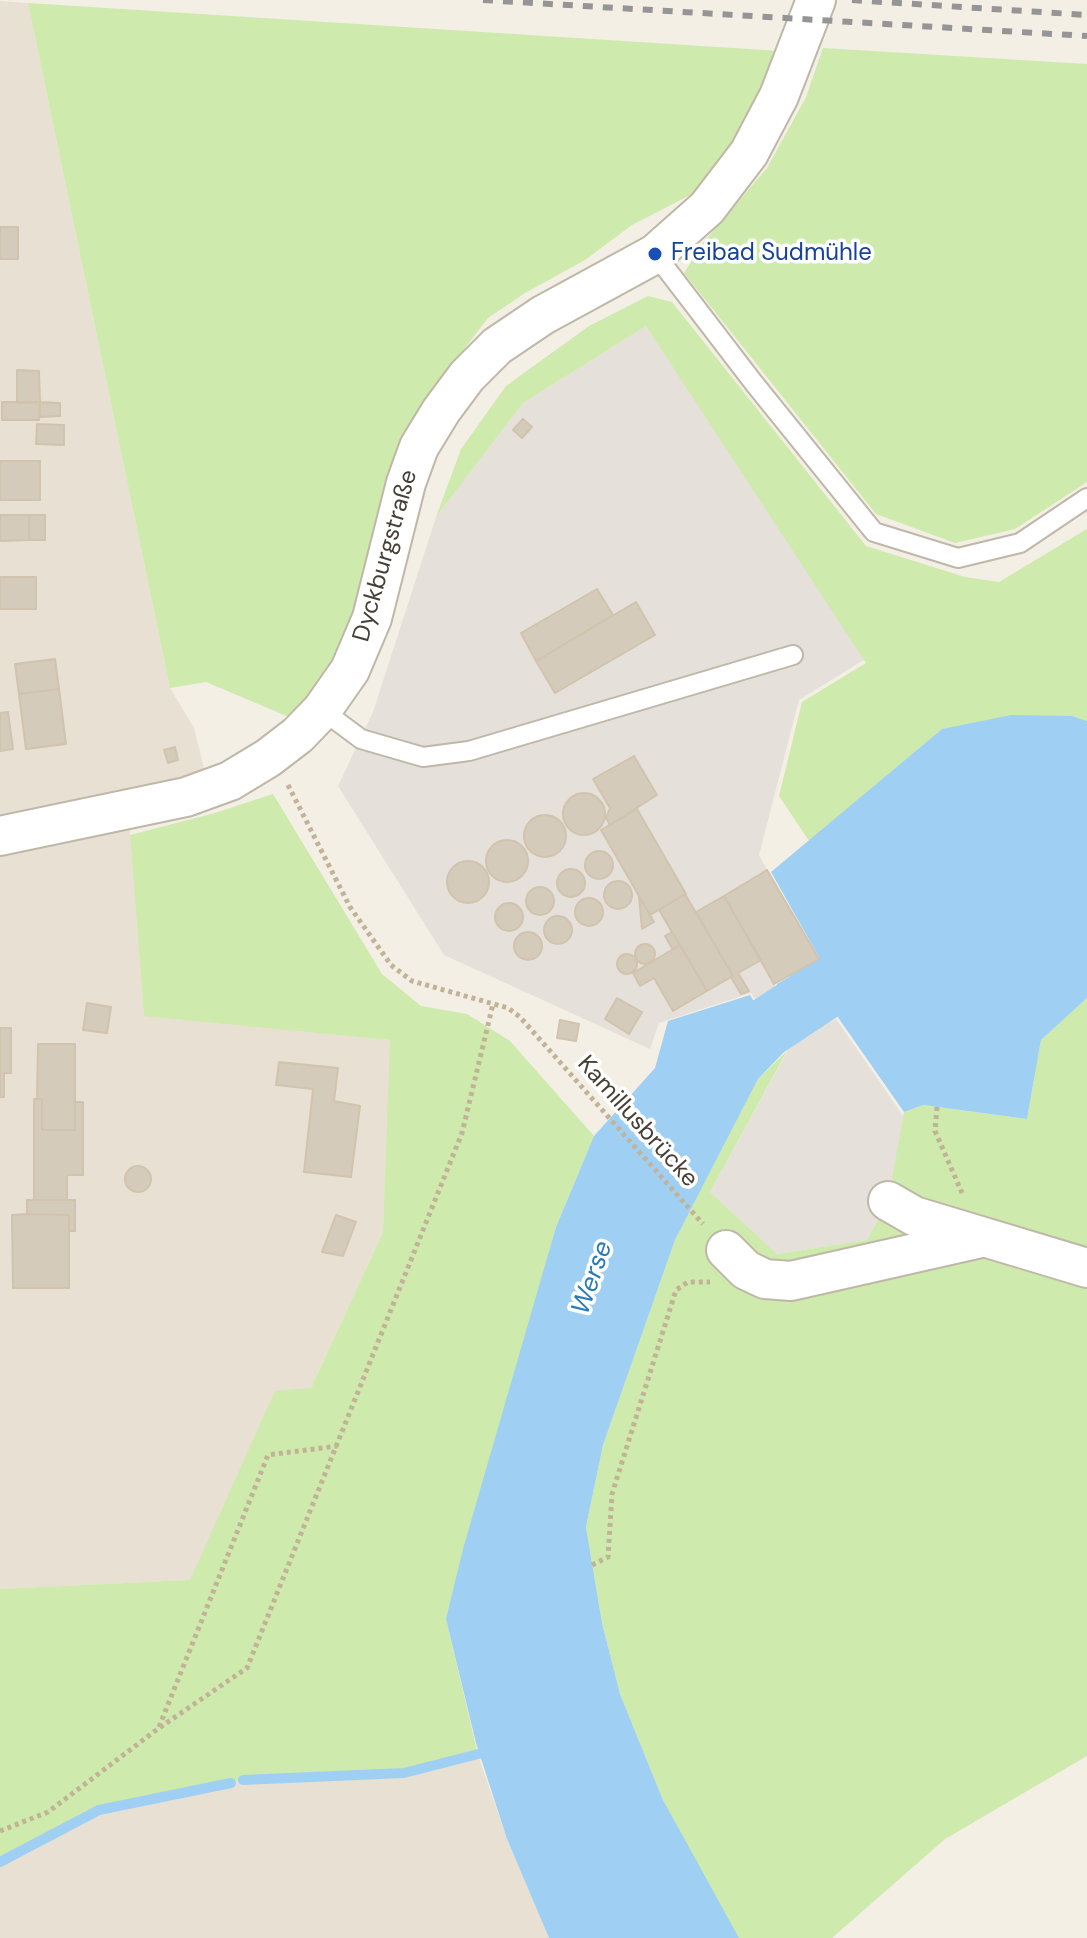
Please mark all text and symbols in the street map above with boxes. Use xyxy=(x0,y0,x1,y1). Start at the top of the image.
place label: Freibad Sudmühle xyxy=(671,240,872,268)
marker: Freibad Sudmühle xyxy=(646,245,664,263)
street label: Dyckburgstraße xyxy=(348,467,424,645)
street label: Kamillusbrücke xyxy=(571,1051,703,1193)
water label: Werse xyxy=(566,1237,620,1319)

